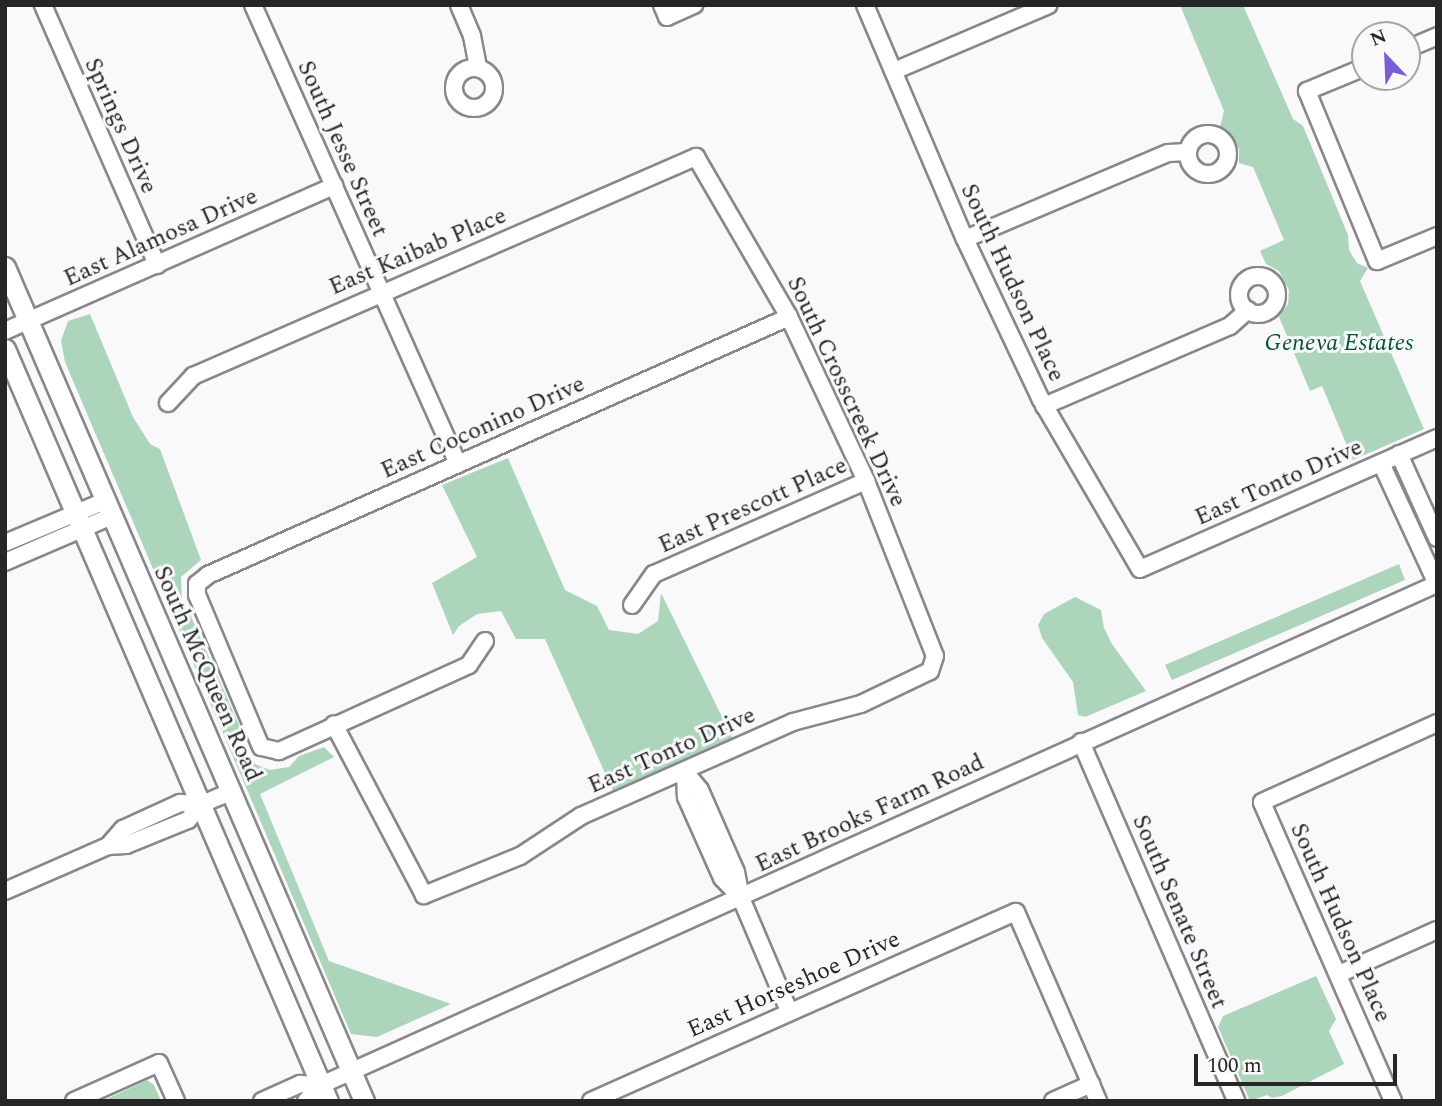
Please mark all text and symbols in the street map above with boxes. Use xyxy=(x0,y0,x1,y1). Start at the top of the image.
north arrow xyxy=(1351,21,1421,91)
text: N xyxy=(1366,22,1391,54)
street label: Springs Drive xyxy=(77,54,163,198)
street label: South Jesse Street xyxy=(290,56,394,242)
street label: South Hudson Place xyxy=(954,180,1070,386)
street label: East Alamosa Drive xyxy=(60,182,262,294)
street label: East Kaibab Place xyxy=(325,202,511,302)
street label: South Crosscreek Drive xyxy=(780,272,912,512)
park label: Geneva Estates xyxy=(1264,330,1414,358)
street label: East Coconino Drive xyxy=(377,370,589,486)
street label: East Tonto Drive xyxy=(1191,433,1367,533)
street label: East Prescott Place xyxy=(654,452,852,560)
street label: South McQueen Road xyxy=(147,562,267,786)
street label: East Tonto Drive xyxy=(584,701,760,801)
street label: East Brooks Farm Road xyxy=(751,748,989,880)
street label: South Senate Street xyxy=(1125,811,1233,1013)
street label: South Hudson Place xyxy=(1283,819,1397,1027)
street label: East Horseshoe Drive xyxy=(683,925,905,1045)
scale bar xyxy=(1197,1040,1400,1084)
text: 100 m xyxy=(1207,1050,1262,1082)

